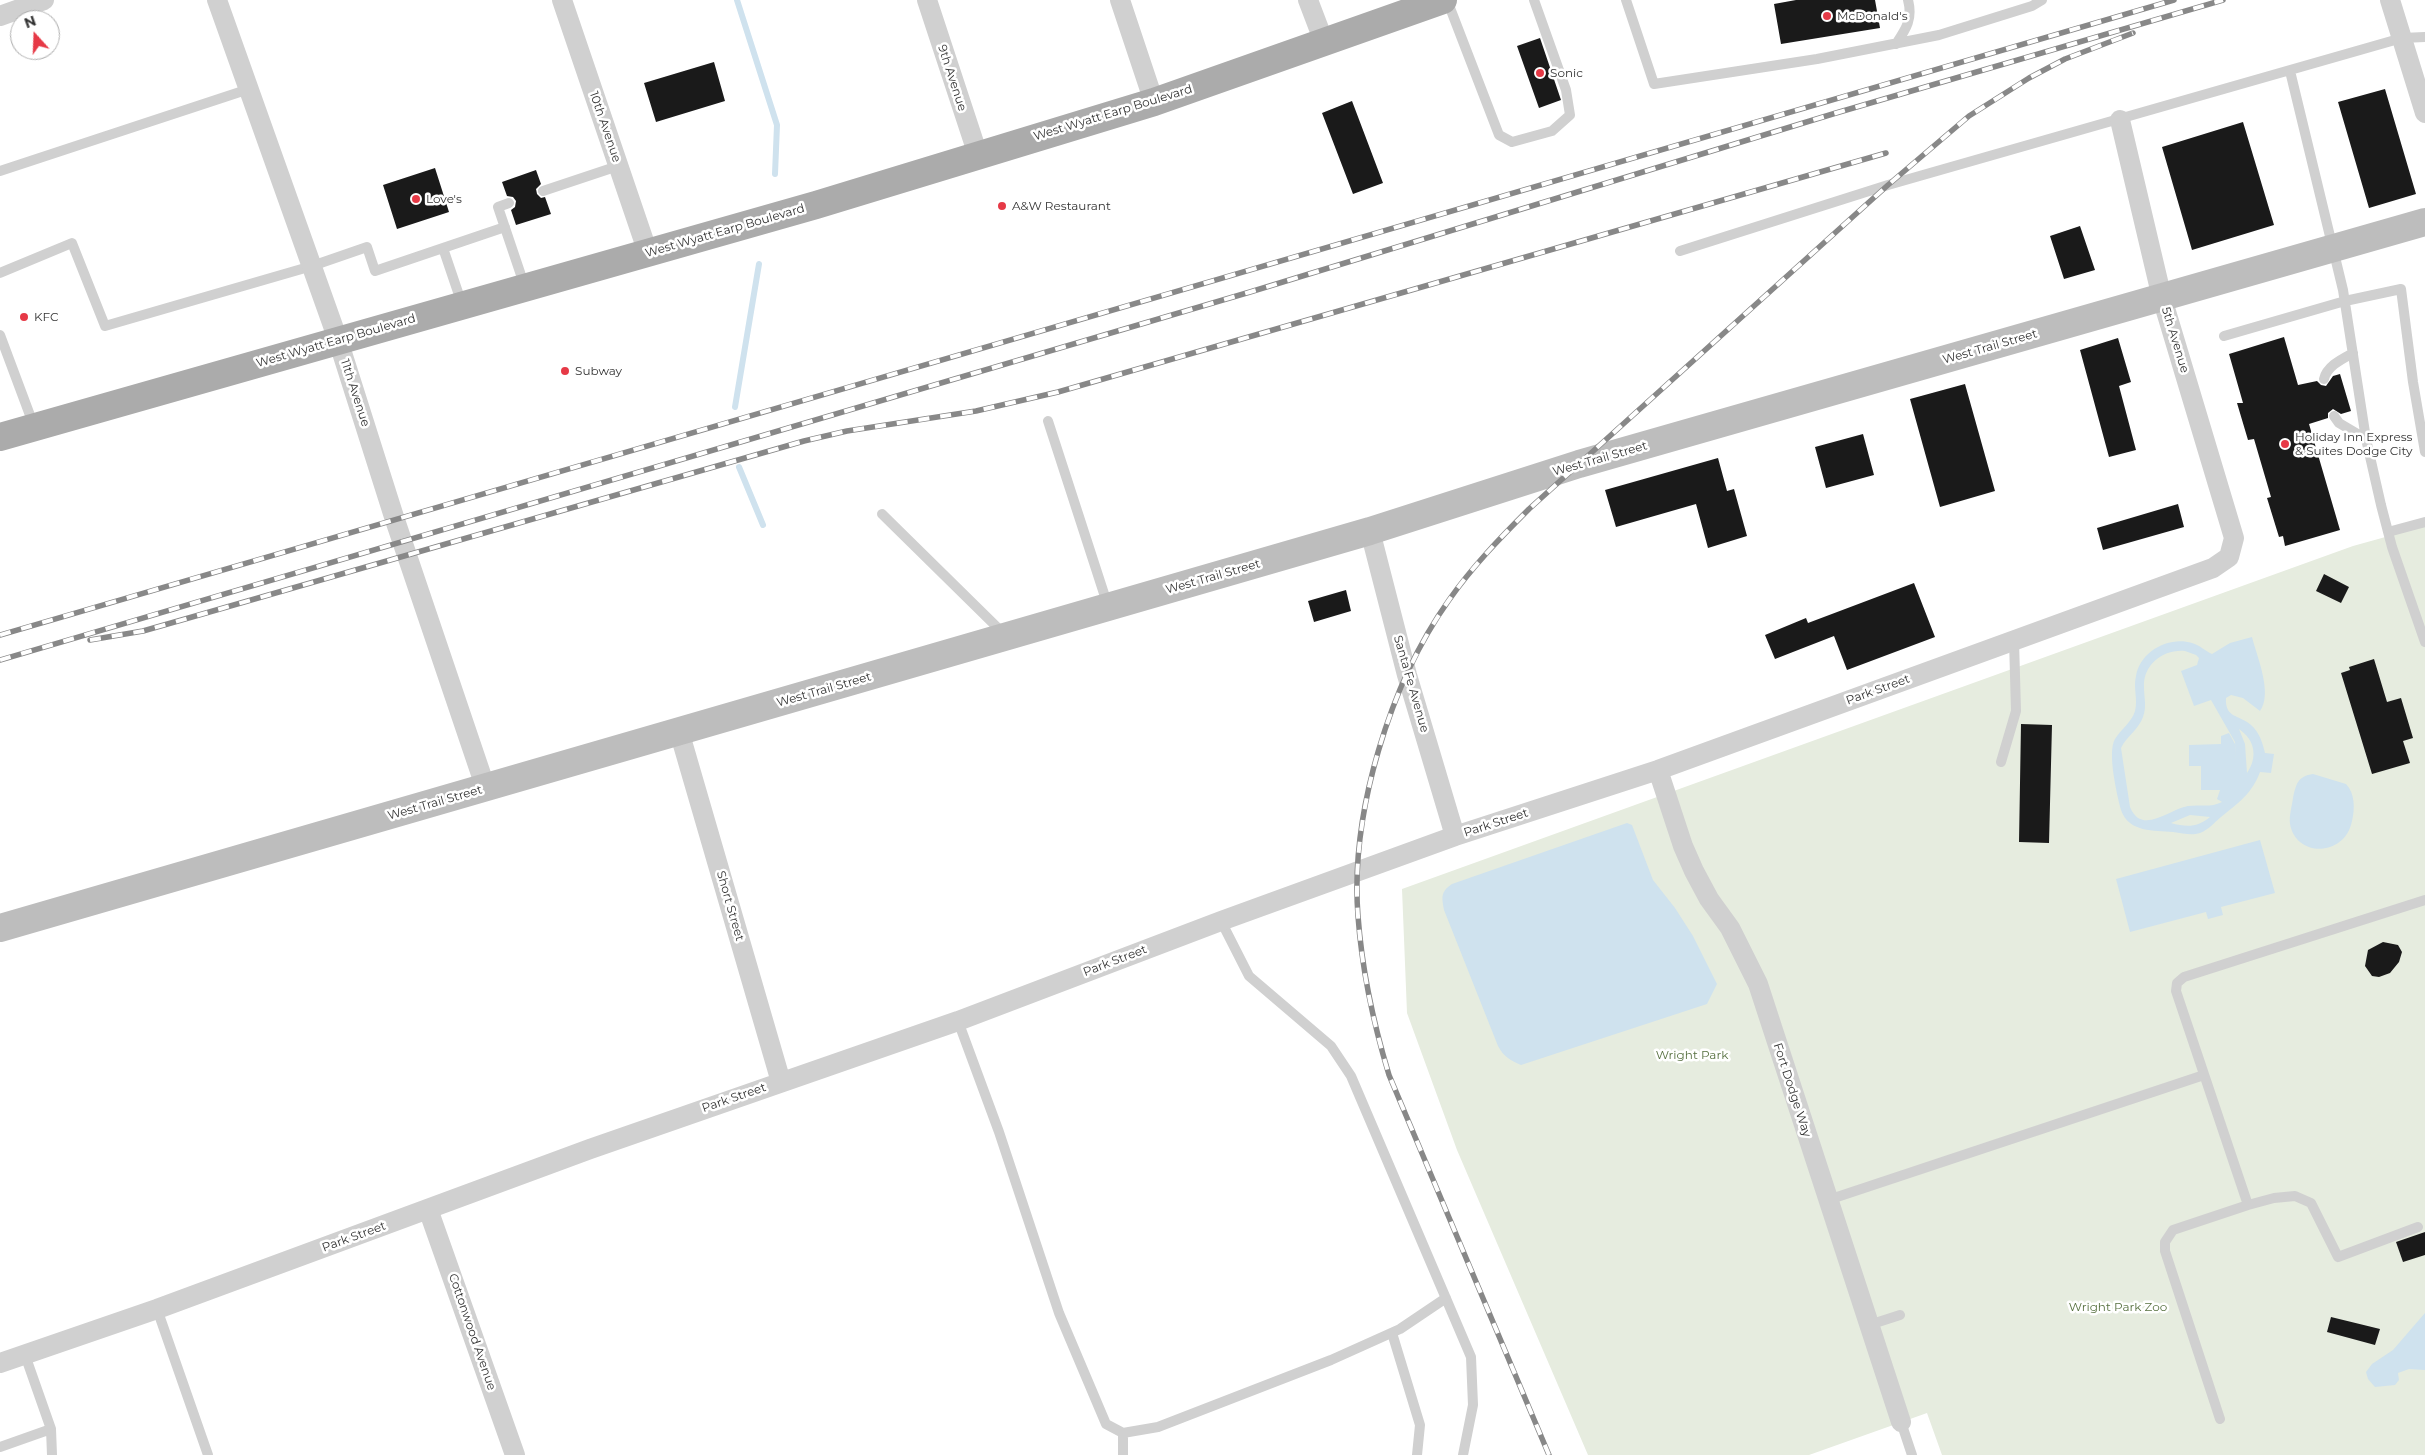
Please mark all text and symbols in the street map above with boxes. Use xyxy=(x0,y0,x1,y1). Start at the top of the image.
place label: McDonald's xyxy=(1837,9,1907,23)
north arrow xyxy=(10,10,60,60)
marker: McDonald's xyxy=(1821,10,1833,22)
text: N xyxy=(22,11,39,32)
street label: 9th Avenue xyxy=(935,43,969,113)
place label: Sonic xyxy=(1550,66,1583,80)
marker: Sonic xyxy=(1534,67,1546,79)
street label: West Wyatt Earp Boulevard xyxy=(1032,82,1194,144)
street label: 10th Avenue xyxy=(586,90,624,164)
place label: Love's xyxy=(426,192,462,206)
marker: Love's xyxy=(410,193,422,205)
place label: A&W Restaurant xyxy=(1012,199,1111,213)
marker: A&W Restaurant xyxy=(996,200,1008,212)
street label: West Wyatt Earp Boulevard xyxy=(644,201,806,261)
street label: 5th Avenue xyxy=(2158,305,2192,375)
place label: KFC xyxy=(34,310,59,324)
marker: KFC xyxy=(18,311,30,323)
street label: West Wyatt Earp Boulevard xyxy=(255,311,417,371)
street label: West Trail Street xyxy=(1941,327,2039,367)
street label: 11th Avenue xyxy=(337,357,373,429)
place label: Subway xyxy=(575,364,622,378)
marker: Subway xyxy=(559,365,571,377)
place label: Holiday Inn Express & Suites Dodge City xyxy=(2295,430,2412,458)
marker: Holiday Inn Express & Suites Dodge City xyxy=(2279,438,2291,450)
street label: West Trail Street xyxy=(1551,439,1649,479)
street label: West Trail Street xyxy=(1164,557,1262,597)
street label: Santa Fe Avenue xyxy=(1390,634,1432,734)
street label: West Trail Street xyxy=(775,670,873,710)
street label: Park Street xyxy=(1844,672,1912,708)
street label: West Trail Street xyxy=(386,783,484,823)
street label: Park Street xyxy=(1462,806,1530,840)
street label: Short Street xyxy=(713,869,747,943)
street label: Park Street xyxy=(1081,942,1149,980)
street label: Fort Dodge Way xyxy=(1770,1041,1814,1139)
park label: Wright Park xyxy=(1656,1048,1728,1062)
street label: Park Street xyxy=(700,1080,768,1116)
street label: Park Street xyxy=(320,1219,388,1255)
street label: Cottonwood Avenue xyxy=(445,1272,499,1392)
park label: Wright Park Zoo xyxy=(2069,1300,2167,1314)

